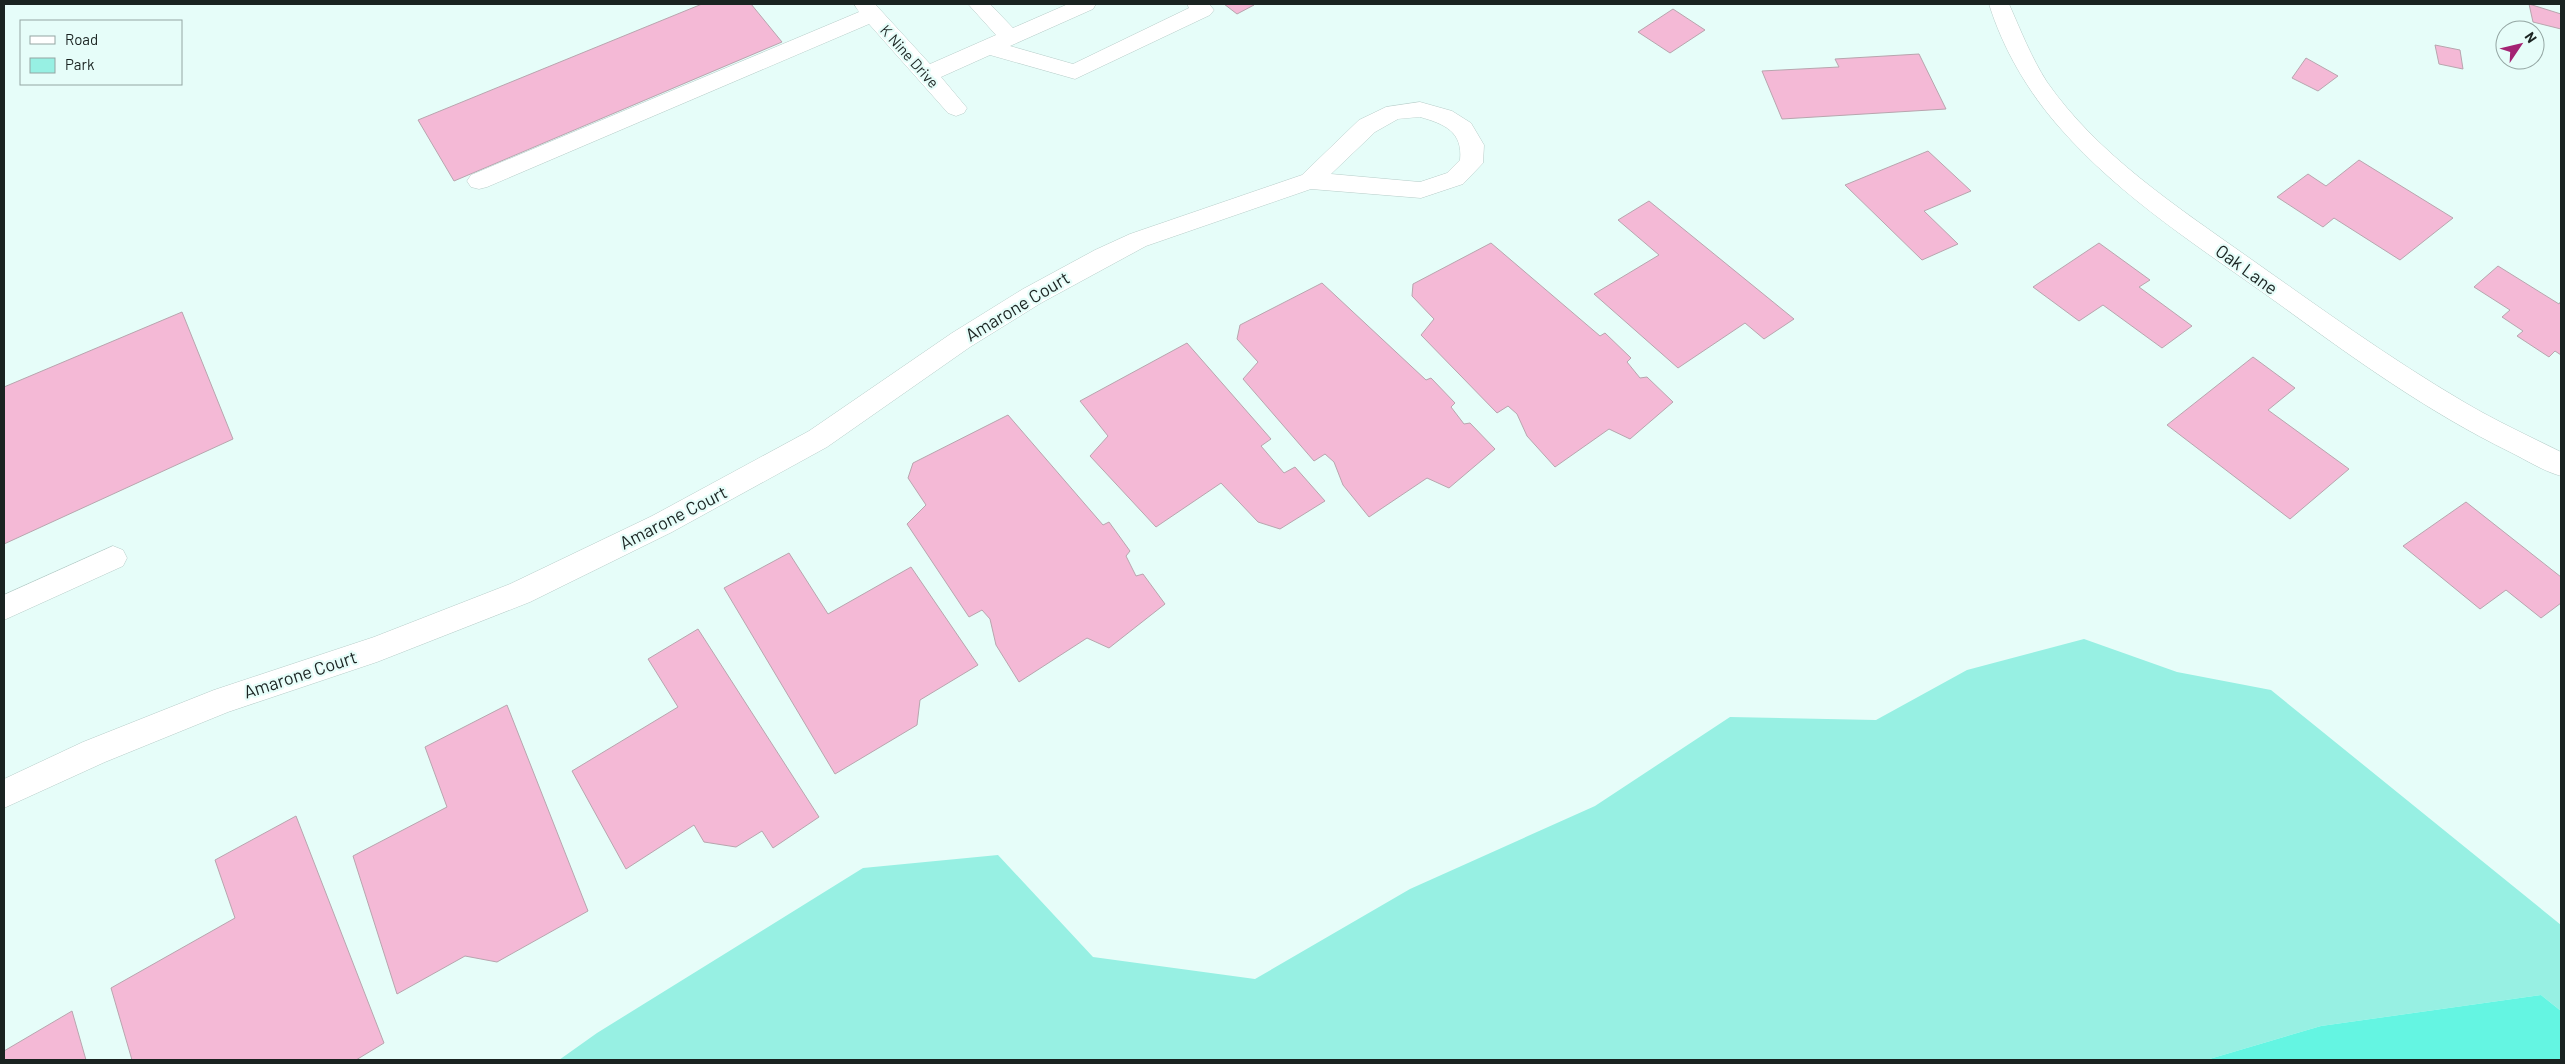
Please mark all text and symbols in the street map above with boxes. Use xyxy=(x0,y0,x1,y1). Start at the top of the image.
legend xyxy=(20,20,182,85)
north arrow xyxy=(2495,20,2545,70)
street label: K Nine Drive xyxy=(877,21,943,91)
text: N xyxy=(2521,29,2541,46)
text: Road xyxy=(65,30,98,48)
text: Park xyxy=(65,55,95,73)
street label: Oak Lane xyxy=(2212,239,2282,299)
street label: Amarone Court xyxy=(961,266,1073,346)
street label: Amarone Court xyxy=(616,480,730,554)
street label: Amarone Court xyxy=(241,645,359,703)

